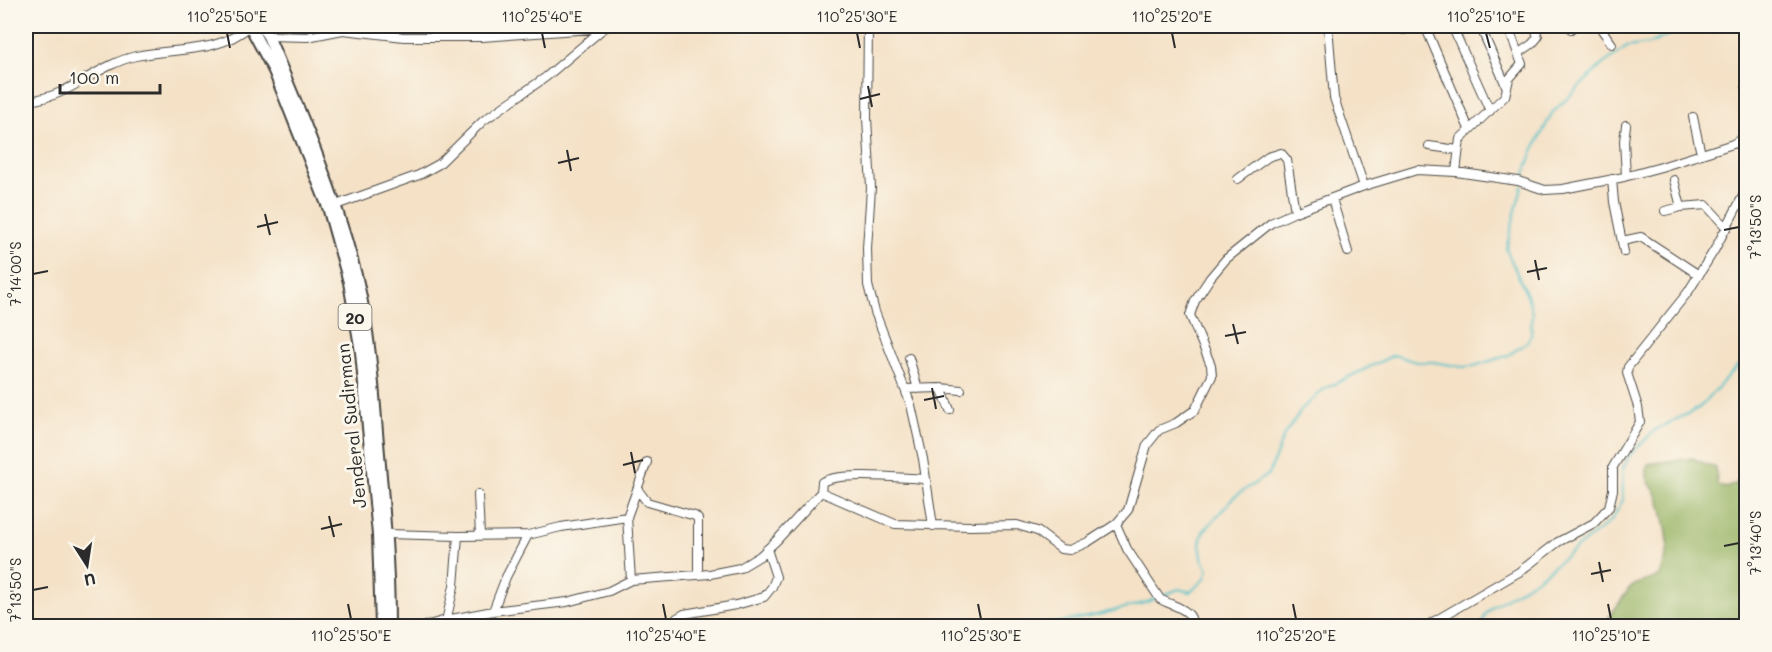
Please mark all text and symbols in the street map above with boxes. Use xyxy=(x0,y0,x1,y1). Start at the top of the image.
text: 110°25'50"E xyxy=(187,6,268,26)
text: 110°25'40"E xyxy=(502,6,583,26)
text: 110°25'30"E xyxy=(817,6,898,26)
text: 110°25'20"E xyxy=(1132,6,1213,26)
text: 110°25'10"E xyxy=(1447,6,1526,26)
scale bar xyxy=(60,57,160,95)
text: 100 m xyxy=(69,65,119,89)
text: 7°13'50"S xyxy=(1745,195,1765,259)
text: 7°14'00"S xyxy=(5,241,25,307)
road number: 20 xyxy=(338,304,372,330)
street label: Jenderal Sudirman xyxy=(330,342,372,510)
text: 7°13'40"S xyxy=(1745,511,1765,575)
north arrow xyxy=(57,535,117,595)
text: 7°13'50"S xyxy=(5,558,25,622)
text: U xyxy=(83,569,98,592)
text: 110°25'50"E xyxy=(311,625,392,645)
text: 110°25'40"E xyxy=(626,625,707,645)
text: 110°25'30"E xyxy=(941,625,1022,645)
text: 110°25'20"E xyxy=(1256,625,1337,645)
text: 110°25'10"E xyxy=(1572,625,1651,645)

